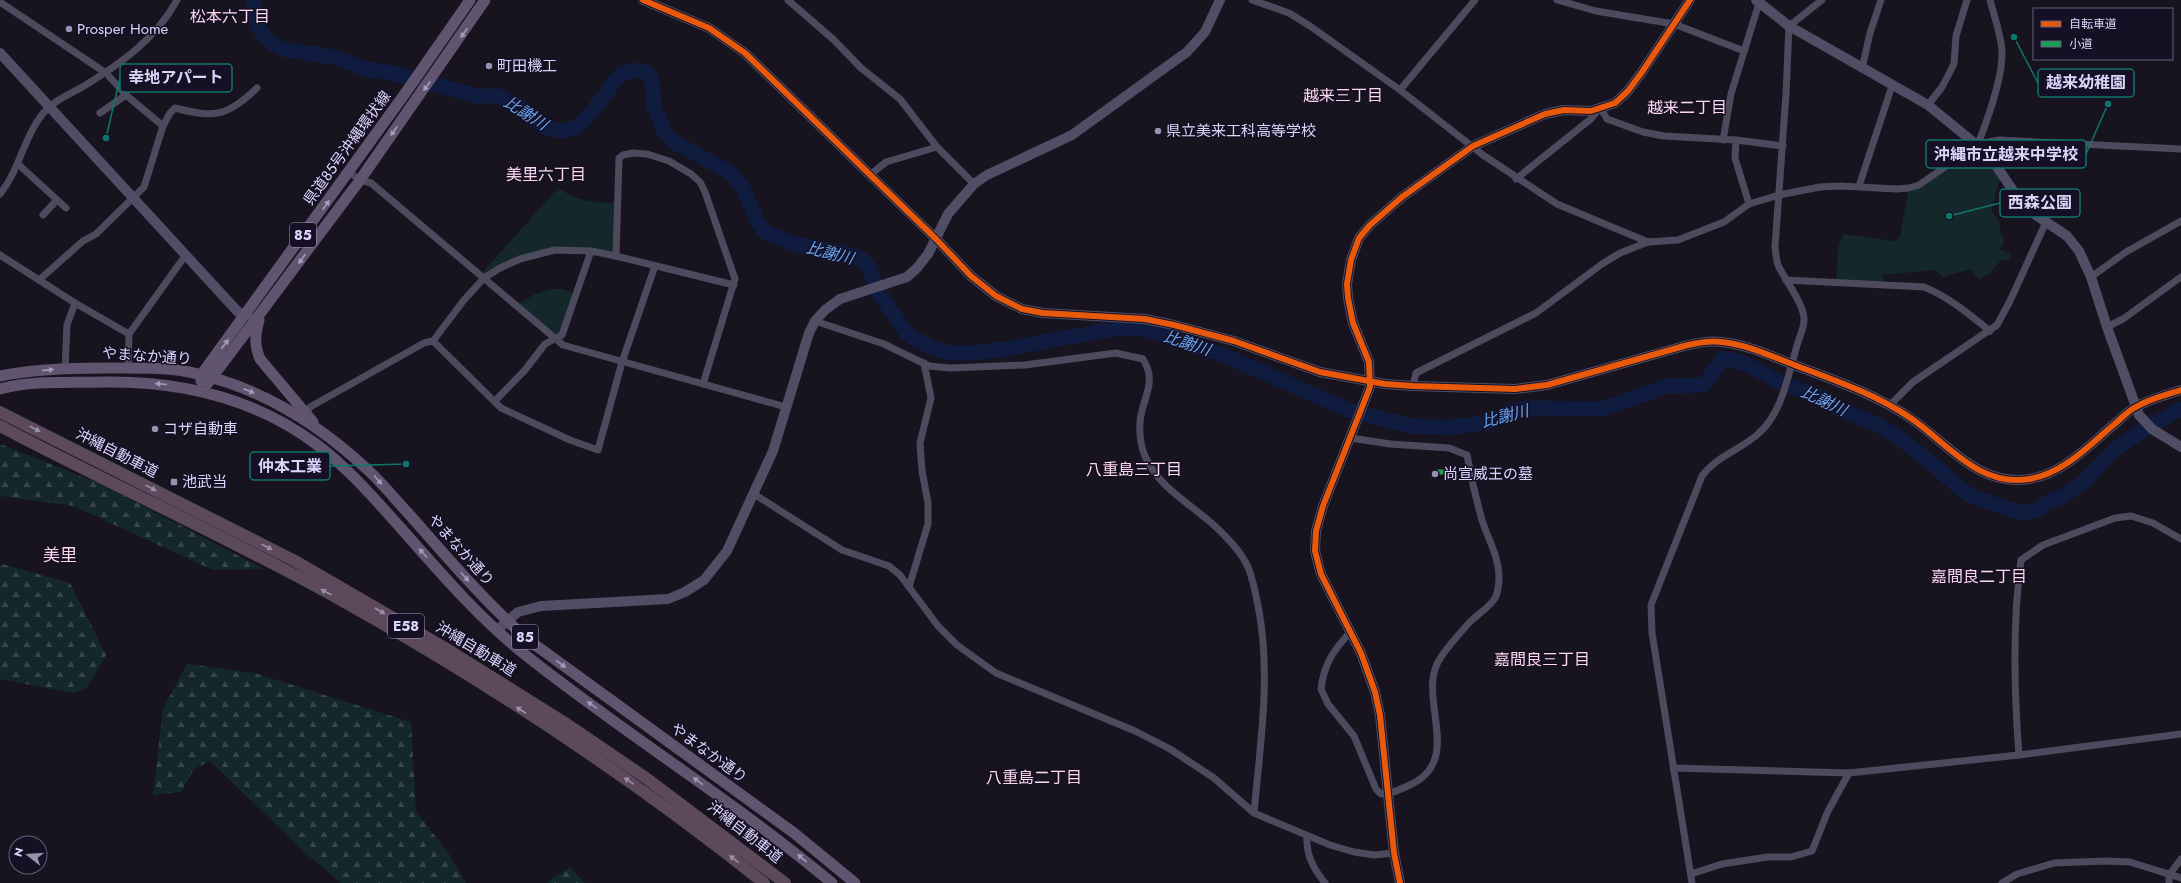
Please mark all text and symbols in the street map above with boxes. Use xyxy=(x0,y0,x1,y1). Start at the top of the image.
district label: 松本六丁目 xyxy=(190,5,270,28)
legend xyxy=(2033,8,2173,60)
text: 自転車道 xyxy=(2069,15,2117,33)
place label: Prosper Home xyxy=(77,18,169,40)
marker: Prosper Home xyxy=(64,24,74,34)
one-way arrow xyxy=(460,27,468,38)
text: 小道 xyxy=(2069,35,2093,53)
place label: 町田機工 xyxy=(497,55,557,77)
marker: 町田機工 xyxy=(484,61,494,71)
callout: 幸地アパート xyxy=(120,64,232,92)
text: 幸地アパート xyxy=(128,66,224,89)
callout: 越来幼稚園 xyxy=(2038,69,2134,97)
text: 越来幼稚園 xyxy=(2046,71,2126,94)
one-way arrow xyxy=(423,81,431,91)
district label: 越来三丁目 xyxy=(1303,84,1383,107)
street label: 県道85号沖縄環状線 xyxy=(298,86,396,210)
water label: 比謝川 xyxy=(500,91,554,137)
district label: 越来二丁目 xyxy=(1647,96,1727,119)
place label: 県立美来工科高等学校 xyxy=(1166,120,1316,142)
one-way arrow xyxy=(390,125,399,136)
marker: 県立美来工科高等学校 xyxy=(1153,126,1163,136)
callout: 沖縄市立越来中学校 xyxy=(1926,140,2086,168)
text: 沖縄市立越来中学校 xyxy=(1934,143,2078,166)
district label: 美里六丁目 xyxy=(506,163,586,186)
callout: 西森公園 xyxy=(2000,189,2080,217)
text: 西森公園 xyxy=(2008,191,2072,214)
one-way arrow xyxy=(321,199,330,210)
road number: 85 xyxy=(290,223,316,247)
water label: 比謝川 xyxy=(804,236,858,270)
one-way arrow xyxy=(297,253,306,264)
water label: 比謝川 xyxy=(1161,325,1215,362)
one-way arrow xyxy=(221,339,229,349)
street label: やまなか通り xyxy=(101,342,193,370)
one-way arrow xyxy=(42,367,54,374)
water label: 比謝川 xyxy=(1797,380,1852,422)
one-way arrow xyxy=(155,381,167,388)
one-way arrow xyxy=(244,389,256,395)
water label: 比謝川 xyxy=(1479,399,1533,433)
place label: コザ自動車 xyxy=(163,418,238,440)
street label: 沖縄自動車道 xyxy=(72,423,162,483)
marker: コザ自動車 xyxy=(150,424,160,434)
one-way arrow xyxy=(29,426,41,432)
callout: 仲本工業 xyxy=(250,452,330,480)
text: 仲本工業 xyxy=(258,455,322,478)
district label: 八重島三丁目 xyxy=(1086,458,1182,481)
place label: 尚宣威王の墓 xyxy=(1443,463,1533,485)
marker: 尚宣威王の墓 xyxy=(1430,469,1440,479)
place label: 池武当 xyxy=(182,471,227,493)
one-way arrow xyxy=(373,475,383,485)
marker: 池武当 xyxy=(169,477,179,487)
one-way arrow xyxy=(145,485,157,491)
street label: やまなか通り xyxy=(423,509,499,591)
district label: 美里 xyxy=(43,543,77,567)
one-way arrow xyxy=(261,544,272,550)
one-way arrow xyxy=(418,548,428,558)
district label: 嘉間良二丁目 xyxy=(1931,565,2027,588)
one-way arrow xyxy=(460,572,470,582)
one-way arrow xyxy=(320,589,332,595)
one-way arrow xyxy=(374,607,386,614)
road number: E58 xyxy=(388,614,424,638)
street label: 沖縄自動車道 xyxy=(432,616,520,682)
road number: 85 xyxy=(512,625,538,649)
district label: 嘉間良三丁目 xyxy=(1494,648,1590,671)
one-way arrow xyxy=(556,660,566,668)
one-way arrow xyxy=(587,701,597,709)
one-way arrow xyxy=(515,706,527,713)
street label: やまなか通り xyxy=(666,718,752,788)
district label: 八重島二丁目 xyxy=(986,766,1082,789)
one-way arrow xyxy=(692,777,703,785)
one-way arrow xyxy=(623,778,635,785)
street label: 沖縄自動車道 xyxy=(703,796,787,868)
north arrow xyxy=(8,835,48,875)
text: N xyxy=(10,846,27,859)
one-way arrow xyxy=(797,853,808,862)
one-way arrow xyxy=(728,854,739,863)

